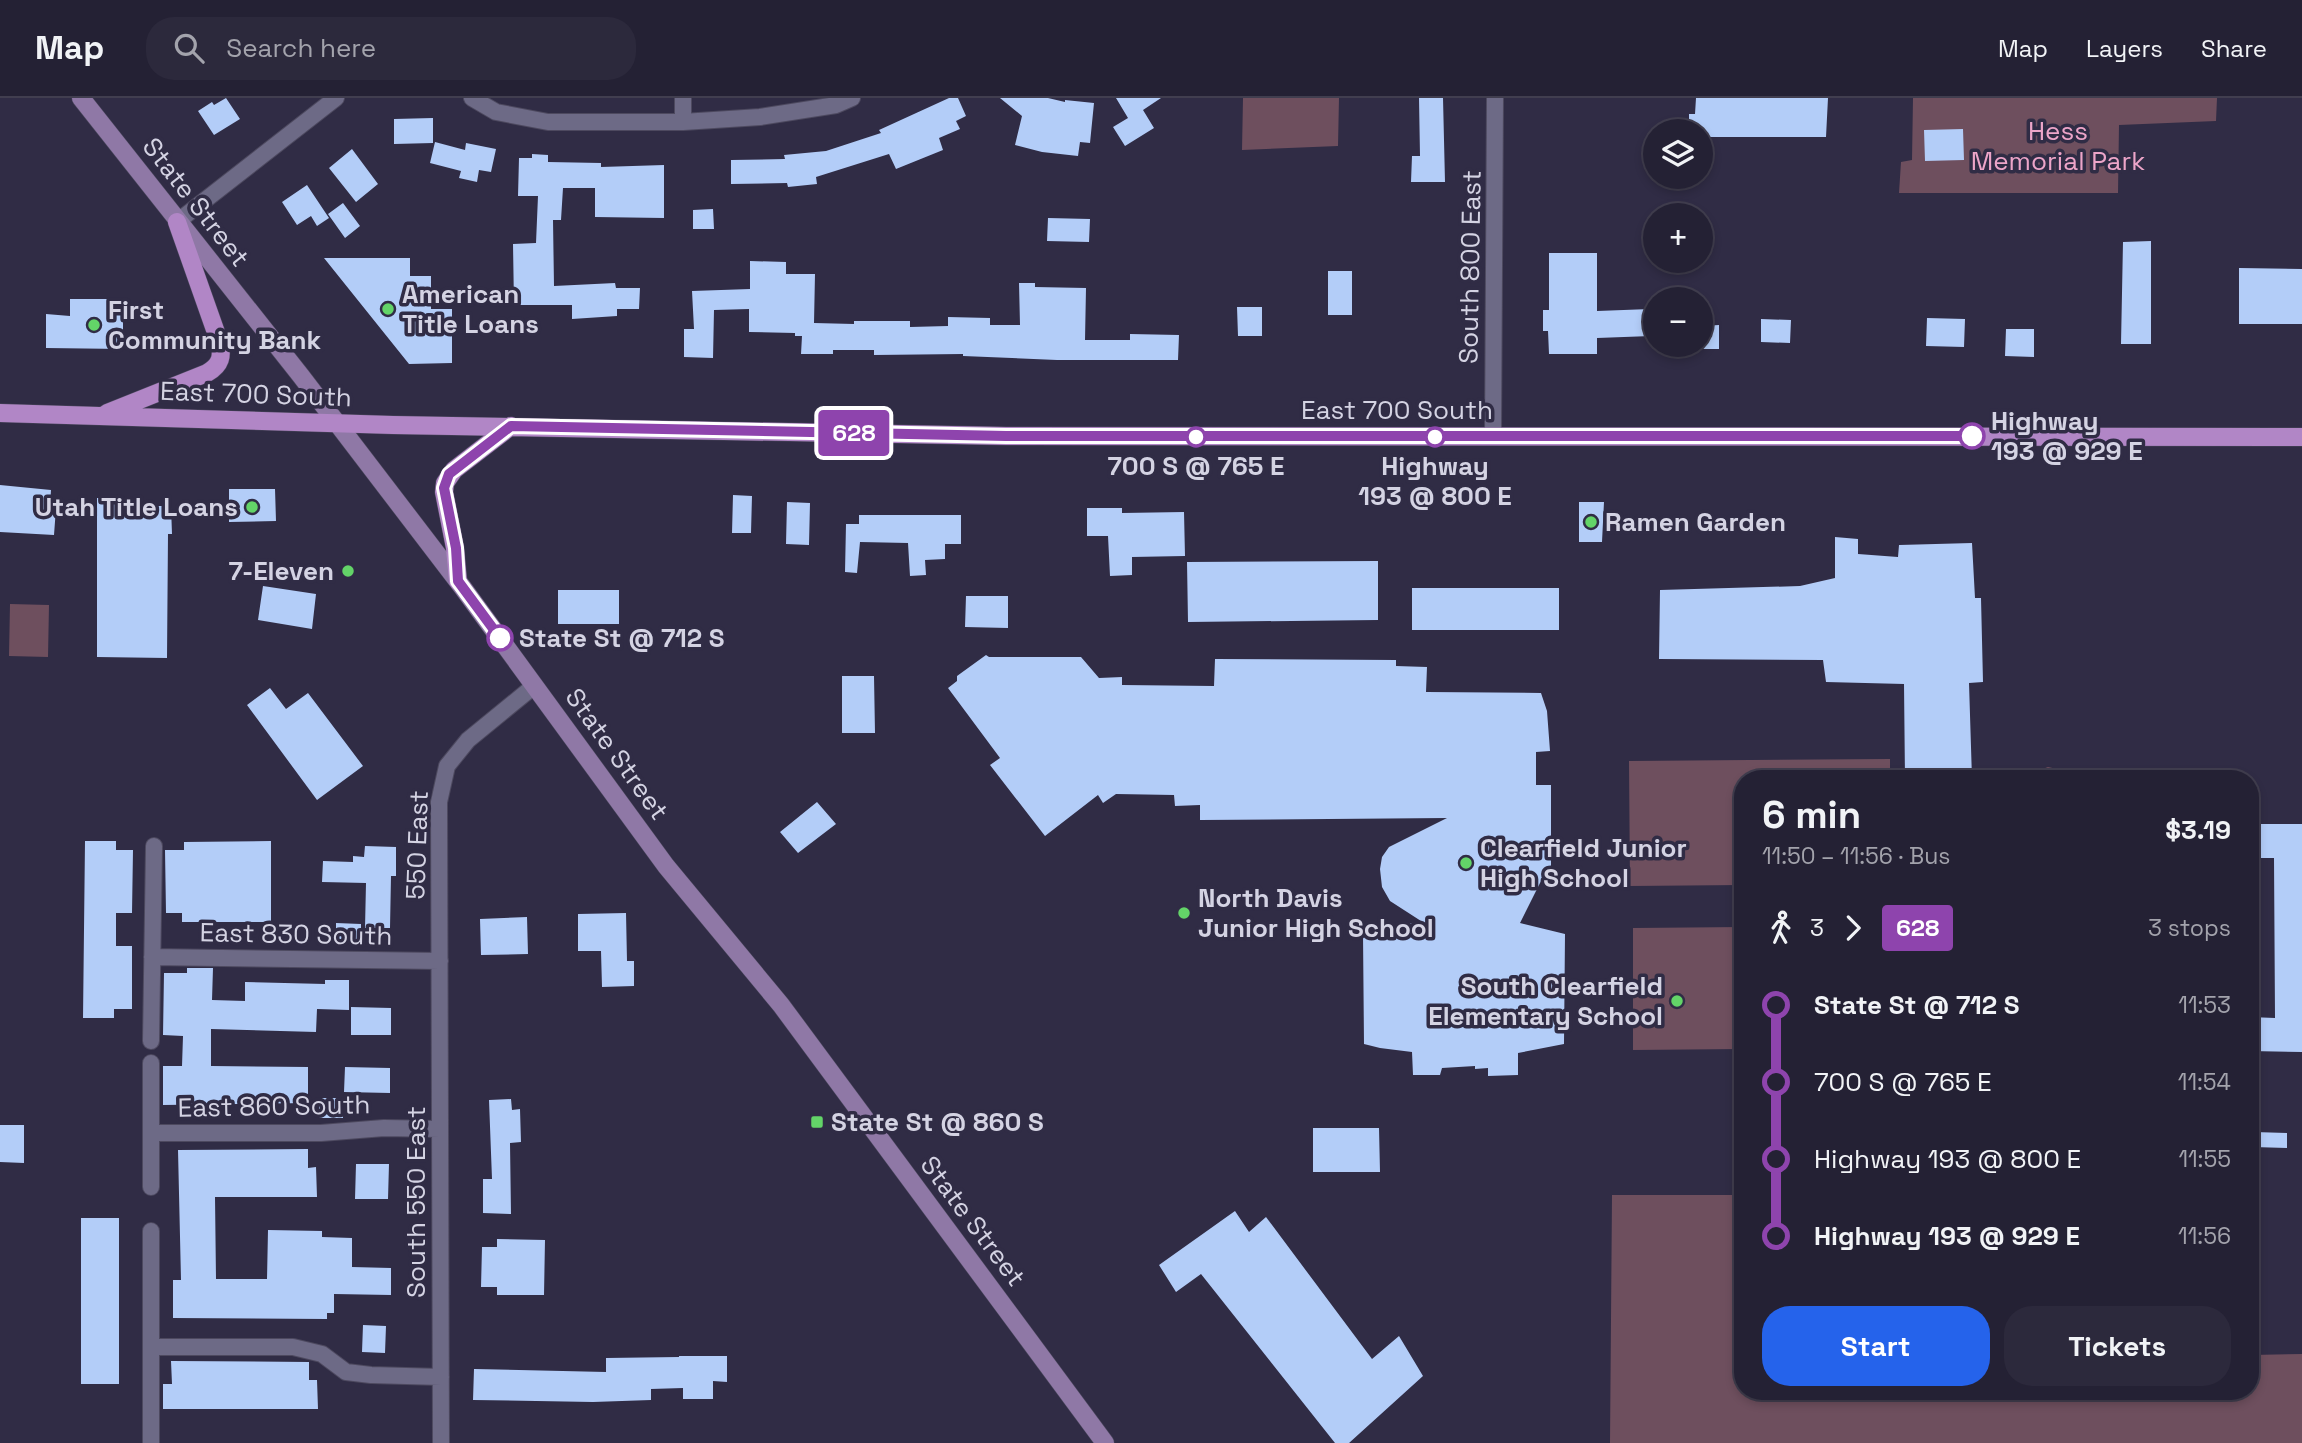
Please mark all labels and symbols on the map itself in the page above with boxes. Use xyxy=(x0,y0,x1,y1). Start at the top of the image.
park label: Hess Memorial Park xyxy=(1971,114,2145,178)
street label: State Street xyxy=(135,130,257,274)
street label: South 800 East xyxy=(1451,170,1489,364)
place label: American Title Loans xyxy=(402,277,539,341)
place label: First Community Bank xyxy=(108,293,322,357)
marker: American Title Loans xyxy=(380,301,396,317)
marker: First Community Bank xyxy=(86,317,102,333)
street label: East 700 South xyxy=(160,374,352,414)
street label: East 700 South xyxy=(1301,393,1493,427)
place label: Highway 193 @ 929 E xyxy=(1991,404,2143,468)
line badge: 628 xyxy=(814,410,894,456)
marker: Highway 193 @ 929 E xyxy=(1959,423,1985,449)
marker: 700 S @ 765 E xyxy=(1186,427,1206,447)
marker: Highway 193 @ 800 E xyxy=(1425,427,1445,447)
place label: 700 S @ 765 E xyxy=(1108,449,1284,483)
place label: Highway 193 @ 800 E xyxy=(1358,449,1512,513)
place label: Utah Title Loans xyxy=(35,490,238,524)
marker: Utah Title Loans xyxy=(244,499,260,515)
place label: Ramen Garden xyxy=(1605,505,1786,539)
marker: Ramen Garden xyxy=(1583,514,1599,530)
place label: 7-Eleven xyxy=(229,554,334,588)
marker: 7-Eleven xyxy=(340,563,356,579)
place label: State St @ 712 S xyxy=(519,621,725,655)
marker: State St @ 712 S xyxy=(487,625,513,651)
street label: State Street xyxy=(558,681,676,827)
street label: 550 East xyxy=(398,790,436,900)
place label: Clearfield Junior High School xyxy=(1480,831,1687,895)
marker: Clearfield Junior High School xyxy=(1458,855,1474,871)
place label: North Davis Junior High School xyxy=(1198,881,1434,945)
marker: North Davis Junior High School xyxy=(1176,905,1192,921)
street label: East 830 South xyxy=(199,915,393,953)
place label: South Clearfield Elementary School xyxy=(1428,969,1663,1033)
marker: South Clearfield Elementary School xyxy=(1669,993,1685,1009)
street label: East 860 South xyxy=(177,1087,371,1125)
place label: State St @ 860 S xyxy=(831,1105,1044,1139)
street label: South 550 East xyxy=(399,1106,433,1298)
marker: State St @ 860 S xyxy=(809,1114,825,1130)
street label: State Street xyxy=(913,1149,1033,1293)

